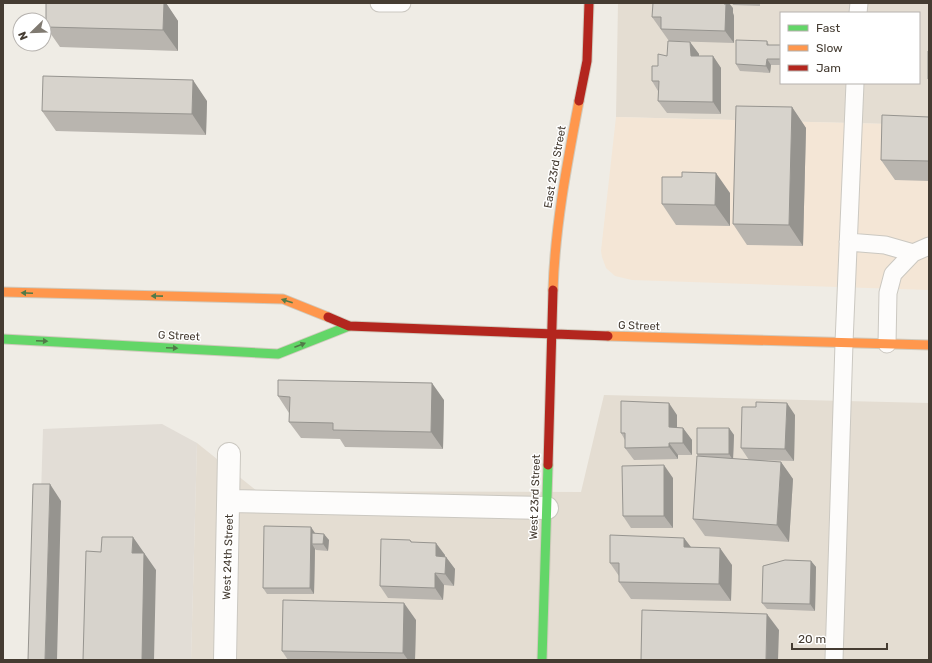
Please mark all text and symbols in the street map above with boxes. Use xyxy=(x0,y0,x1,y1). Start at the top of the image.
north arrow xyxy=(12,12,52,52)
legend xyxy=(780,12,920,84)
text: Fast xyxy=(816,21,840,35)
text: N xyxy=(16,29,31,42)
text: Slow xyxy=(816,41,843,55)
text: Jam xyxy=(816,61,841,75)
street label: East 23rd Street xyxy=(541,124,569,209)
one-way arrow xyxy=(21,289,33,296)
one-way arrow xyxy=(151,293,163,300)
one-way arrow xyxy=(280,298,292,304)
street label: G Street xyxy=(618,319,661,333)
street label: G Street xyxy=(158,328,201,344)
one-way arrow xyxy=(36,338,49,344)
one-way arrow xyxy=(295,342,307,348)
one-way arrow xyxy=(166,344,178,351)
street label: West 23rd Street xyxy=(527,453,543,540)
street label: West 24th Street xyxy=(220,513,236,600)
scale bar xyxy=(792,625,887,651)
text: 20 m xyxy=(798,632,826,646)

